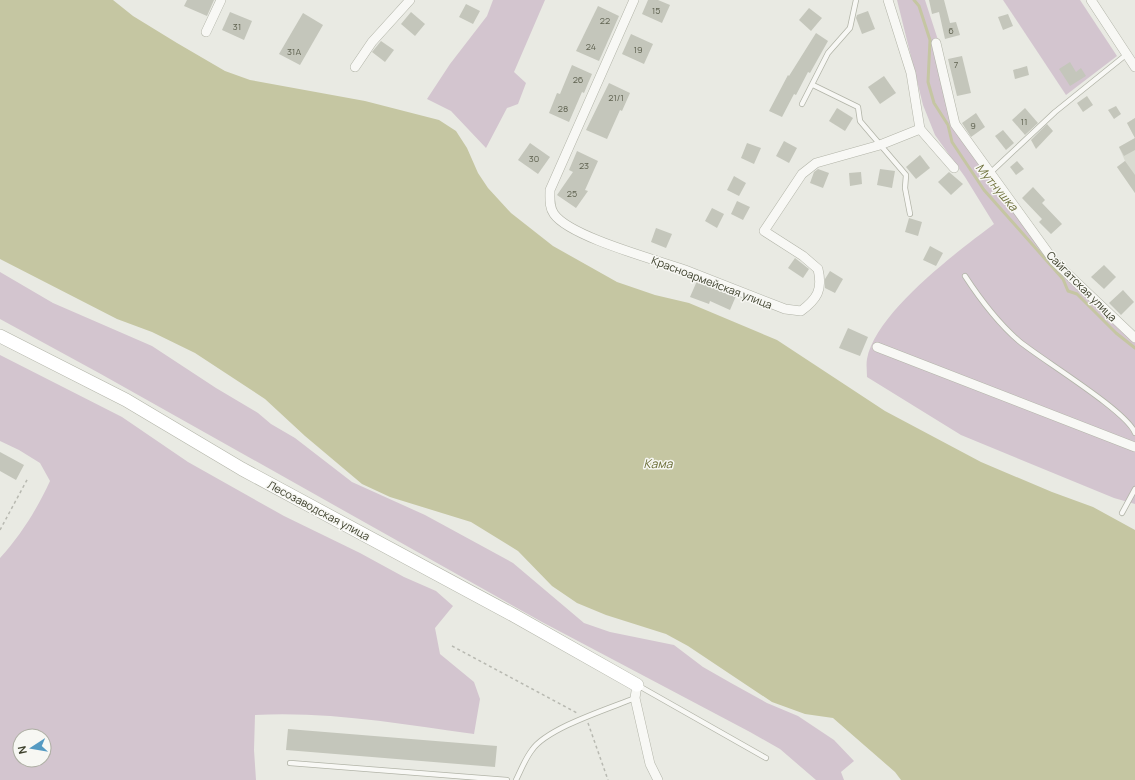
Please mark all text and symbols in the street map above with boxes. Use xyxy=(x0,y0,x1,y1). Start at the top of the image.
house number: 15 xyxy=(652,4,660,17)
house number: 22 xyxy=(600,14,610,27)
house number: 31 xyxy=(233,20,241,33)
house number: 6 xyxy=(948,24,954,37)
house number: 24 xyxy=(586,40,596,53)
house number: 19 xyxy=(633,43,643,56)
house number: 31А xyxy=(287,45,301,58)
house number: 7 xyxy=(954,58,959,71)
house number: 26 xyxy=(573,73,584,86)
house number: 21/1 xyxy=(608,91,624,104)
house number: 28 xyxy=(558,102,568,115)
house number: 11 xyxy=(1020,115,1028,128)
house number: 9 xyxy=(970,119,976,132)
house number: 30 xyxy=(529,152,539,165)
house number: 23 xyxy=(579,159,589,172)
water label: Мутнушка xyxy=(972,159,1023,216)
house number: 25 xyxy=(567,187,577,200)
street label: Сайгатская улица xyxy=(1044,248,1120,324)
street label: Красноармейская улица xyxy=(649,252,775,312)
water label: Кама xyxy=(644,455,674,472)
street label: Лесозаводская улица xyxy=(265,477,373,543)
north arrow xyxy=(12,728,52,768)
text: N xyxy=(14,745,30,756)

